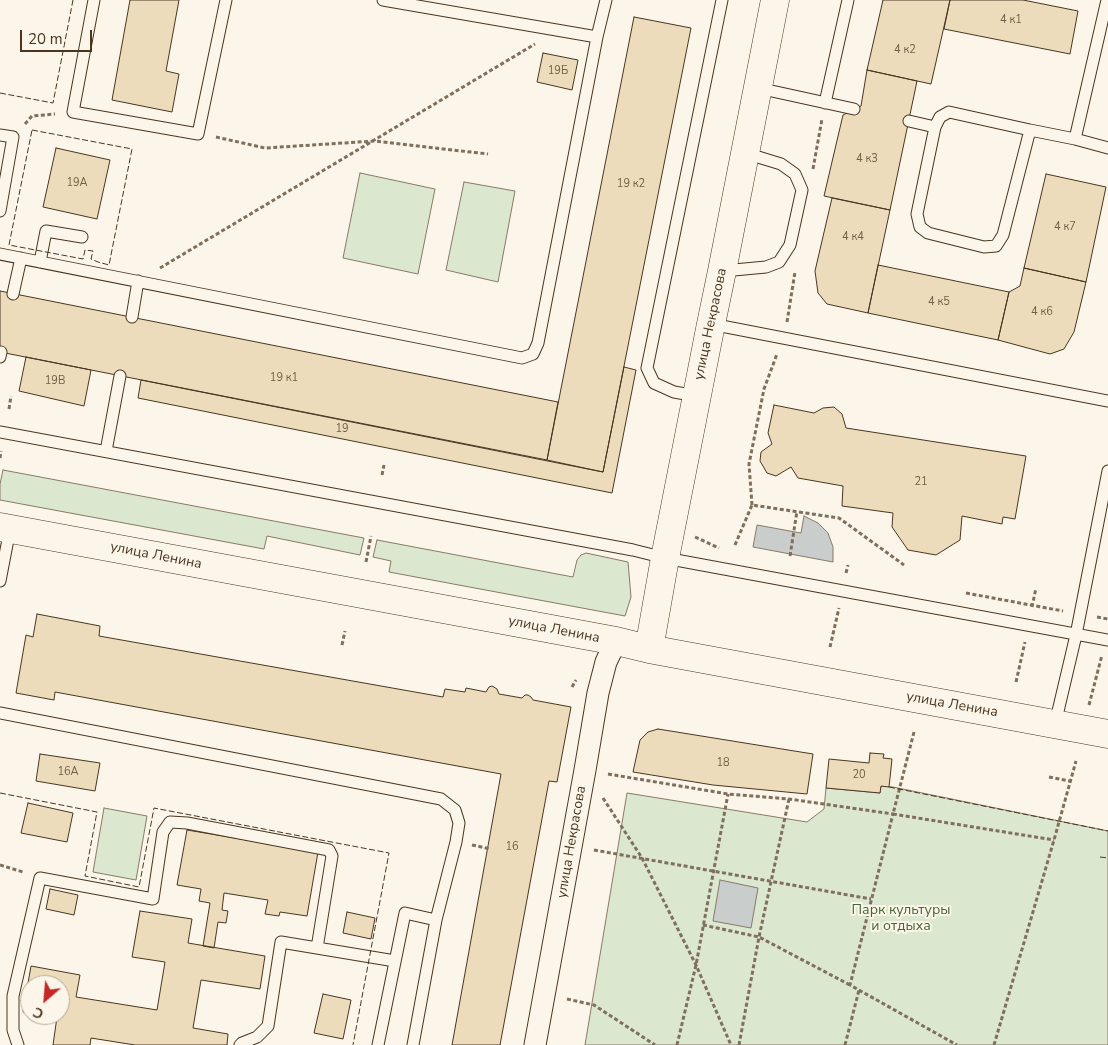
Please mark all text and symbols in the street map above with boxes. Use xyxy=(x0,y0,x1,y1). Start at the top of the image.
house number: 4 к1 xyxy=(1000,13,1022,27)
scale bar xyxy=(22,20,95,52)
text: 20 m xyxy=(28,29,63,49)
house number: 4 к2 xyxy=(894,43,916,57)
house number: 19Б xyxy=(548,64,568,78)
house number: 4 к3 xyxy=(856,152,878,166)
house number: 19А xyxy=(66,176,88,190)
house number: 19 к2 xyxy=(617,177,645,191)
house number: 4 к7 xyxy=(1054,220,1076,234)
house number: 4 к4 xyxy=(842,230,864,244)
street label: улица Некрасова xyxy=(691,267,731,381)
house number: 4 к5 xyxy=(928,295,950,309)
house number: 4 к6 xyxy=(1031,305,1053,319)
house number: 19 к1 xyxy=(270,371,298,385)
house number: 19В xyxy=(45,374,65,388)
house number: 19 xyxy=(335,422,349,436)
house number: 21 xyxy=(914,475,928,489)
street label: улица Ленина xyxy=(109,539,203,573)
street label: улица Ленина xyxy=(507,613,601,647)
street label: улица Ленина xyxy=(905,689,999,721)
house number: 18 xyxy=(716,756,730,770)
house number: 16А xyxy=(57,765,79,779)
house number: 20 xyxy=(852,768,866,782)
street label: улица Некрасова xyxy=(554,784,590,900)
house number: 16 xyxy=(505,840,519,854)
park label: Парк культуры и отдыха xyxy=(852,903,950,936)
north arrow xyxy=(20,975,70,1025)
text: С xyxy=(30,1002,47,1024)

